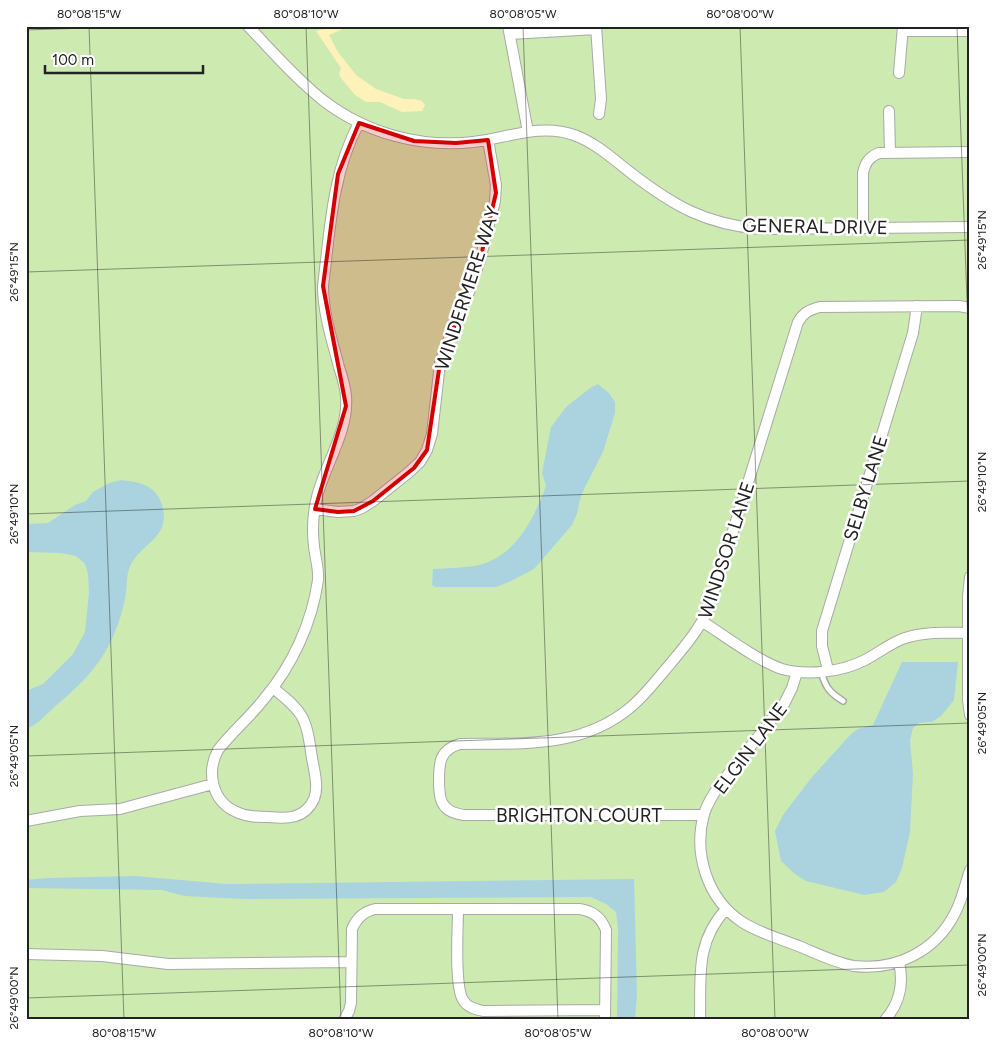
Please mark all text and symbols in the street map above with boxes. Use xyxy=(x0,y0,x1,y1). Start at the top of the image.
text: 80°08'15"W xyxy=(57,7,122,21)
text: 80°08'10"W xyxy=(274,7,339,21)
text: 80°08'05"W xyxy=(490,7,557,21)
text: 80°08'00"W xyxy=(706,7,774,21)
scale bar xyxy=(45,42,202,74)
text: 100 m xyxy=(52,51,94,69)
street label: WINDERMERE WAY xyxy=(430,203,505,373)
text: 26°49'15"N xyxy=(975,210,989,270)
street label: GENERAL DRIVE xyxy=(742,214,888,239)
text: 26°49'15"N xyxy=(7,242,21,302)
street label: SELBY LANE xyxy=(839,433,892,544)
text: 26°49'10"N xyxy=(975,452,989,512)
street label: WINDSOR LANE xyxy=(693,479,759,622)
text: 26°49'10"N xyxy=(7,484,21,544)
text: 26°49'05"N xyxy=(975,692,989,754)
street label: ELGIN LANE xyxy=(709,698,792,799)
text: 26°49'05"N xyxy=(7,725,21,787)
street label: BRIGHTON COURT xyxy=(496,804,663,827)
text: 26°49'00"N xyxy=(975,933,989,997)
text: 26°49'00"N xyxy=(7,966,21,1030)
text: 80°08'15"W xyxy=(92,1026,157,1040)
text: 80°08'10"W xyxy=(309,1026,374,1040)
text: 80°08'05"W xyxy=(525,1026,592,1040)
text: 80°08'00"W xyxy=(741,1026,809,1040)

